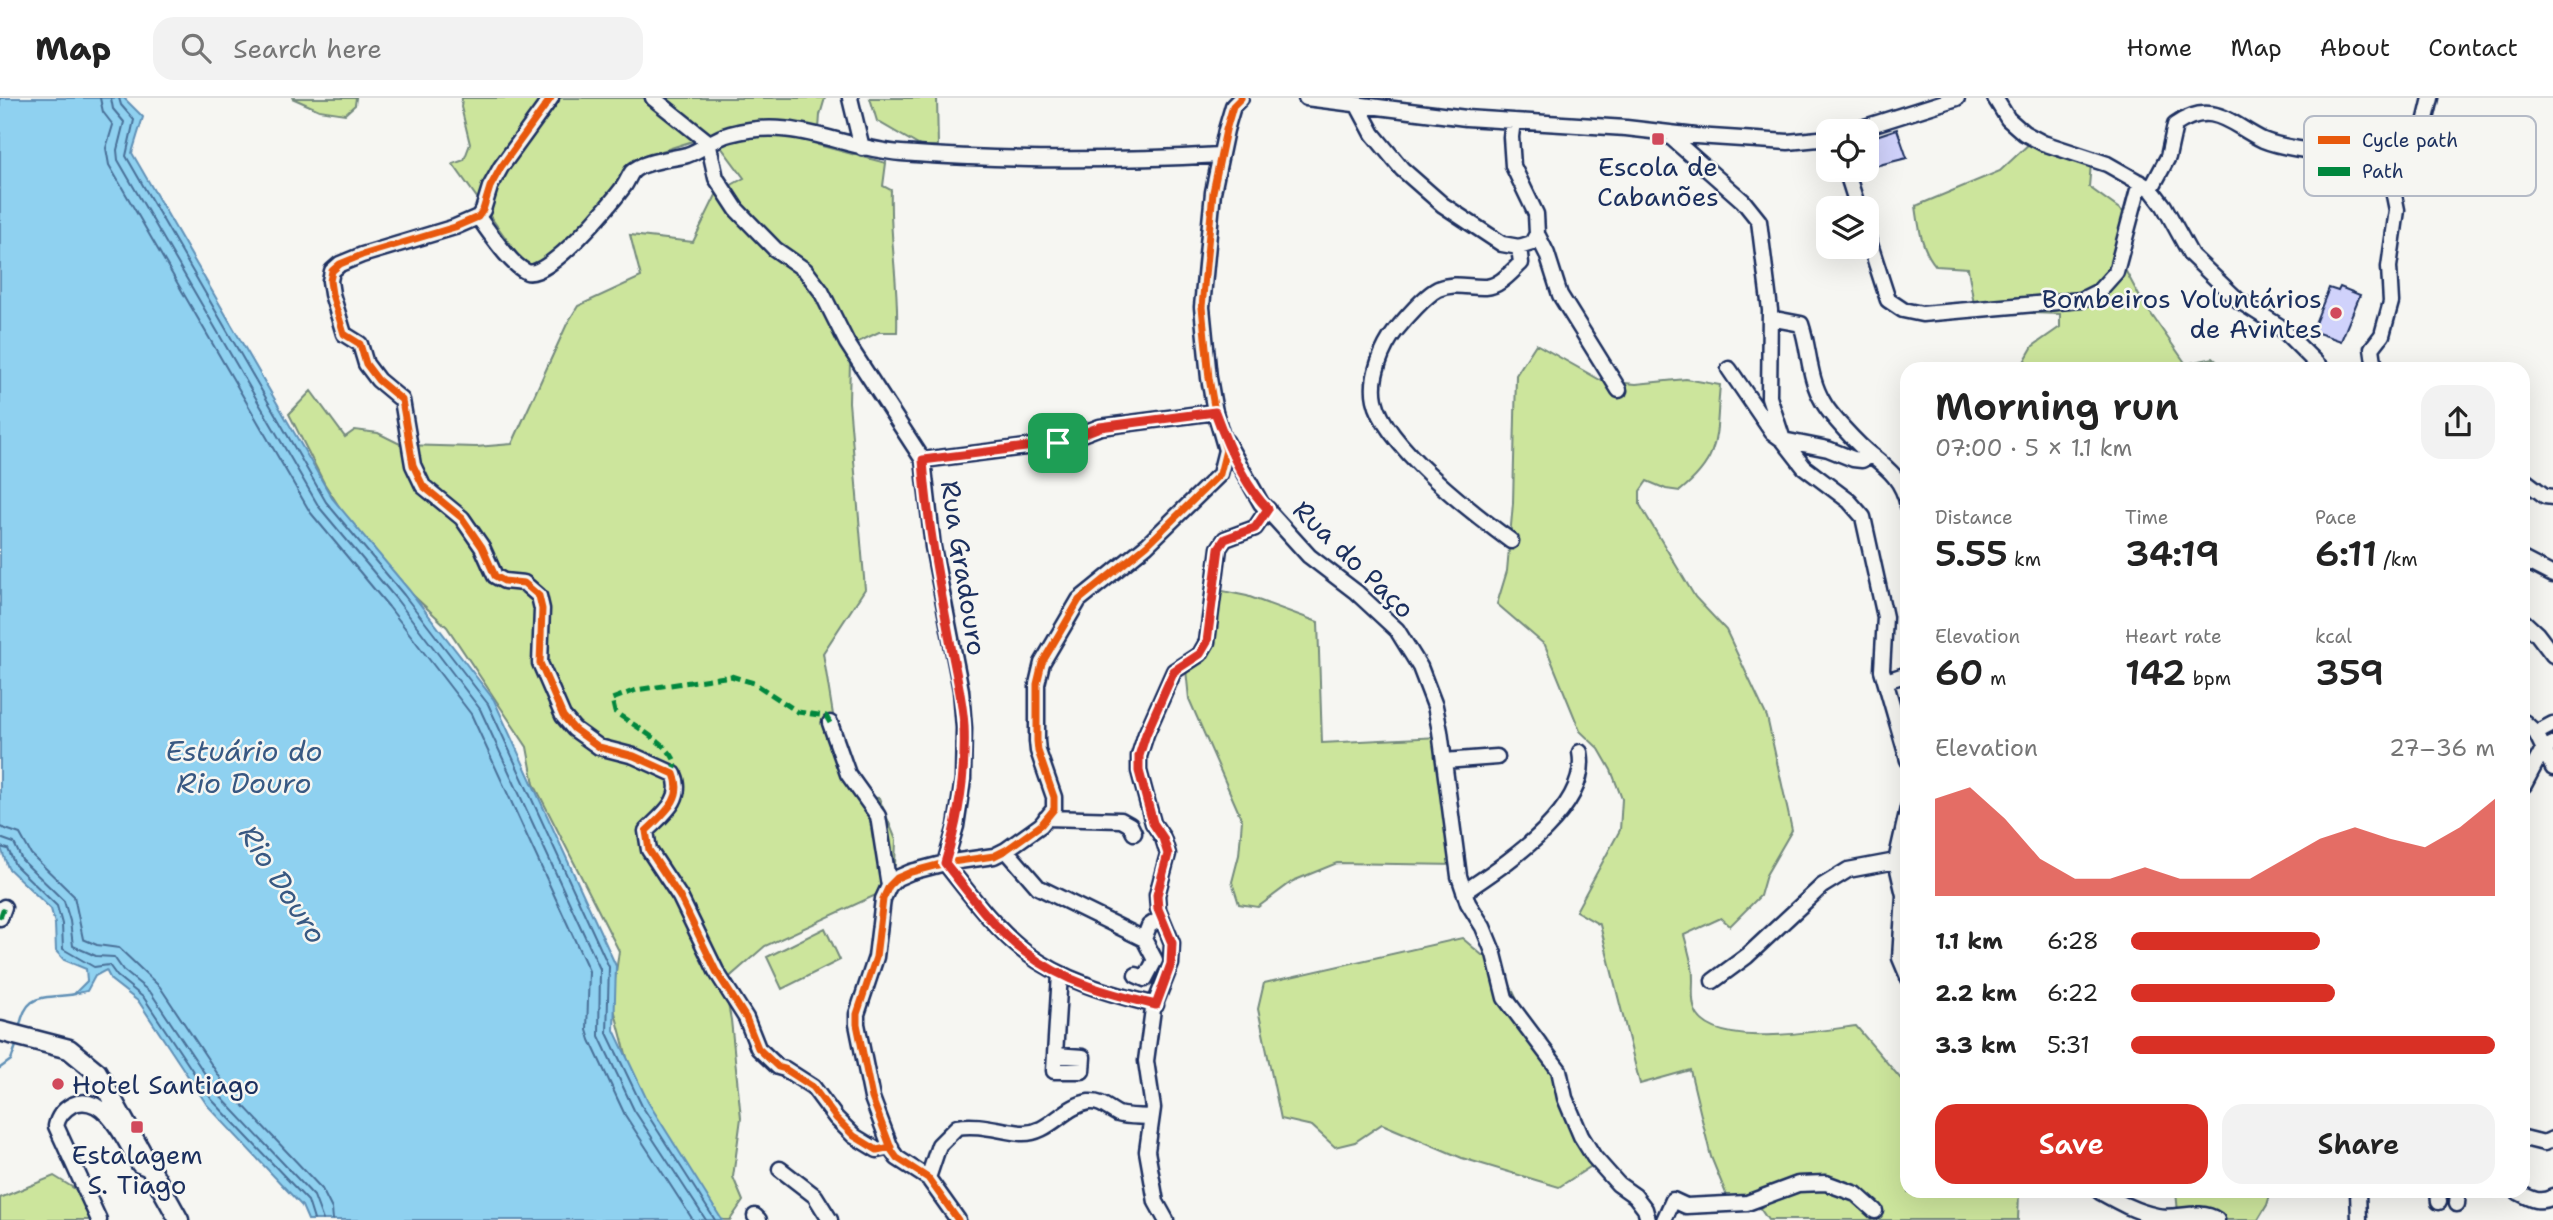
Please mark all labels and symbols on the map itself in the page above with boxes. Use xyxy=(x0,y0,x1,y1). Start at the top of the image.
legend xyxy=(2304,116,2536,196)
text: Cycle path xyxy=(2362,128,2458,153)
marker: Escola de Cabanões xyxy=(1650,131,1666,147)
place label: Escola de Cabanões xyxy=(1597,149,1719,214)
text: Path xyxy=(2362,159,2404,184)
place label: Bombeiros Voluntários de Avintes xyxy=(2042,281,2322,346)
marker: Bombeiros Voluntários de Avintes xyxy=(2328,305,2344,321)
pin xyxy=(1028,413,1088,473)
street label: Rua Gradouro xyxy=(933,478,995,658)
street label: Rua do Paço xyxy=(1286,492,1422,626)
water label: Estuário do Rio Douro xyxy=(165,732,323,802)
water label: Rio Douro xyxy=(230,817,336,951)
place label: Hotel Santiago xyxy=(72,1067,259,1102)
marker: Hotel Santiago xyxy=(50,1076,66,1092)
marker: Estalagem S. Tiago xyxy=(129,1119,145,1135)
place label: Estalagem S. Tiago xyxy=(71,1137,203,1202)

